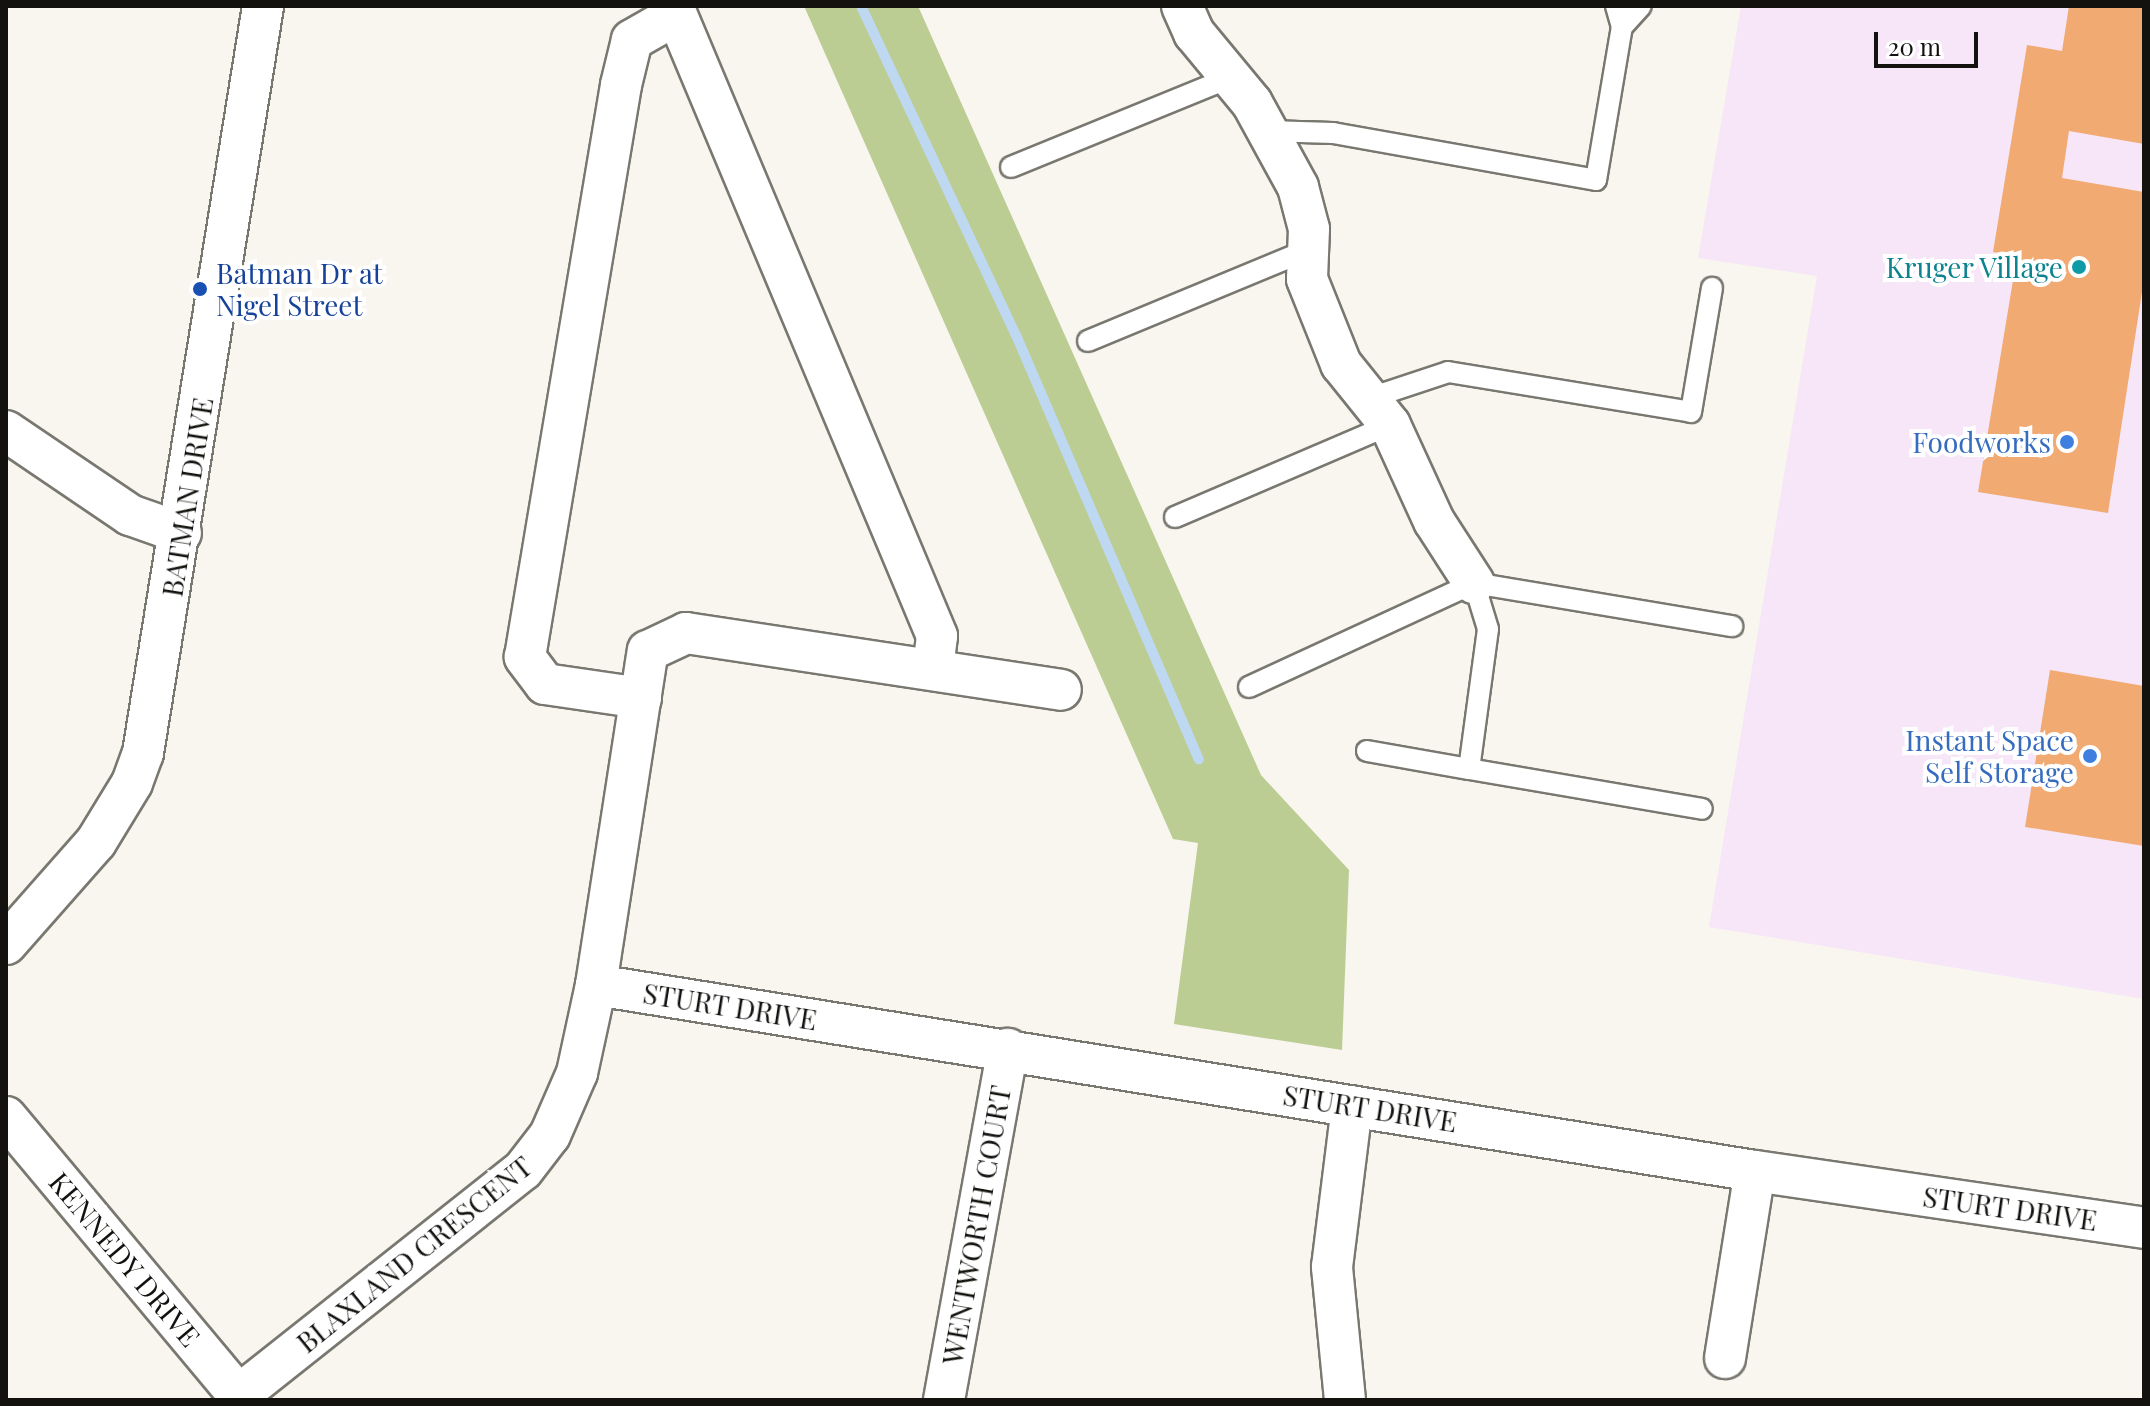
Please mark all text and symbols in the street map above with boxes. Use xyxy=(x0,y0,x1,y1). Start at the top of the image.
scale bar xyxy=(1878,16,1982,66)
text: 20 m xyxy=(1888,30,1941,62)
place label: Kruger Village xyxy=(1884,250,2063,284)
place label: Batman Dr at Nigel Street xyxy=(216,256,383,322)
marker: Kruger Village xyxy=(2070,258,2088,276)
marker: Batman Dr at Nigel Street xyxy=(191,280,209,298)
street label: BATMAN DRIVE xyxy=(155,395,219,599)
place label: Foodworks xyxy=(1912,425,2051,459)
marker: Foodworks xyxy=(2058,433,2076,451)
place label: Instant Space Self Storage xyxy=(1905,723,2074,789)
marker: Instant Space Self Storage xyxy=(2081,747,2099,765)
street label: STURT DRIVE xyxy=(640,976,820,1036)
street label: STURT DRIVE xyxy=(1280,1078,1460,1138)
street label: WENTWORTH COURT xyxy=(935,1083,1017,1367)
street label: BLAXLAND CRESCENT xyxy=(290,1149,538,1359)
street label: KENNEDY DRIVE xyxy=(42,1165,208,1353)
street label: STURT DRIVE xyxy=(1920,1179,2100,1237)

